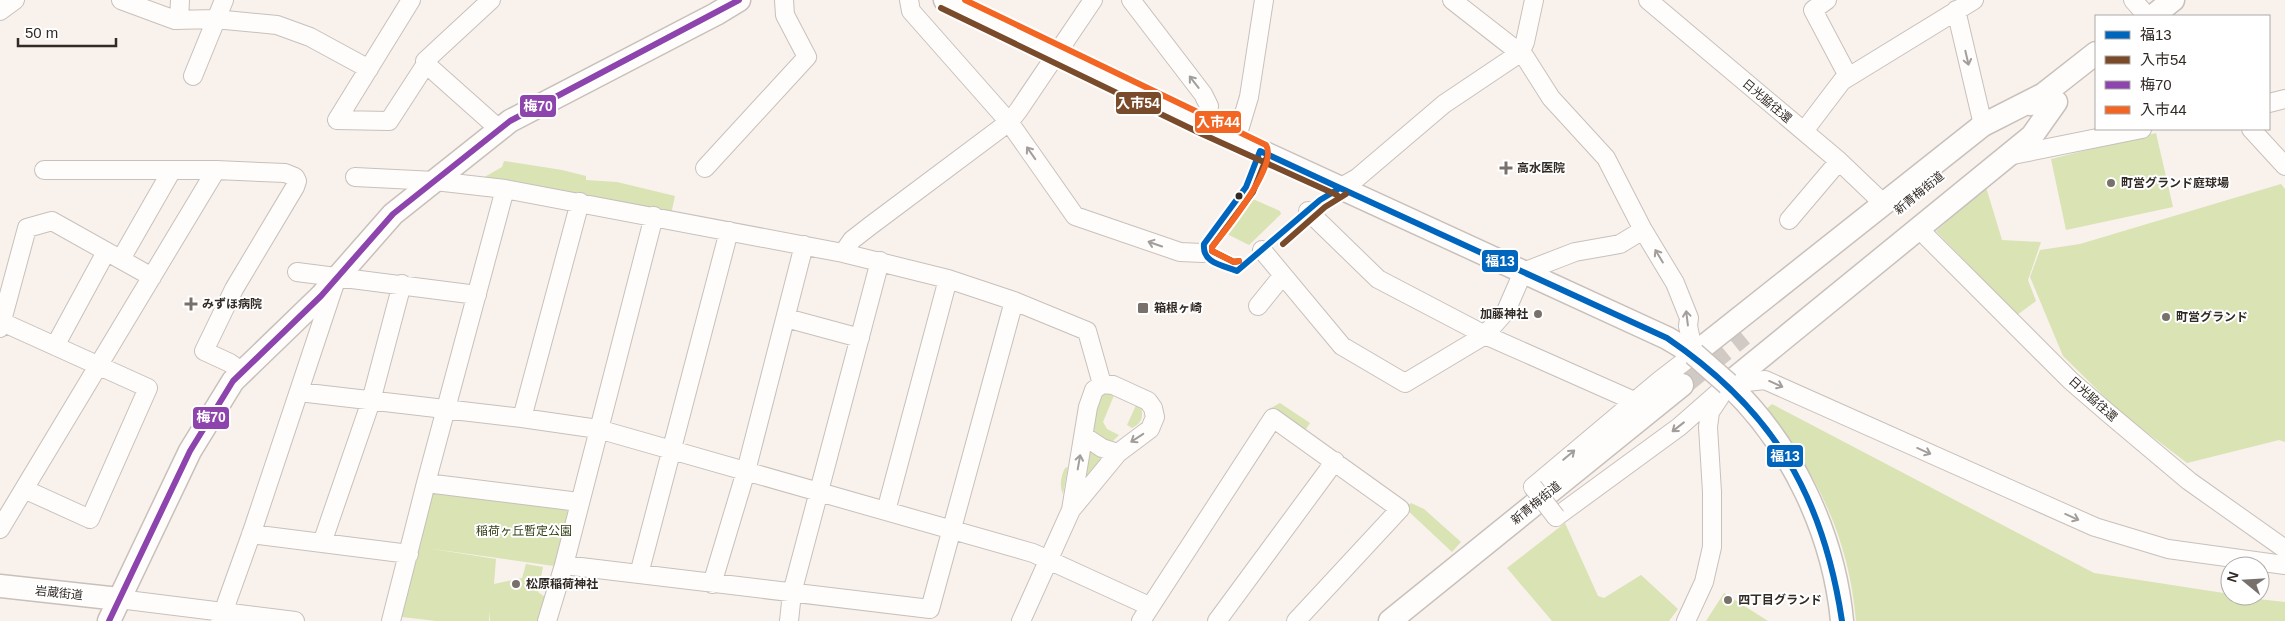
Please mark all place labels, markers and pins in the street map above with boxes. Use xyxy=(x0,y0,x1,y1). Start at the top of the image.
marker: 高水医院 xyxy=(1499,161,1513,175)
place label: 高水医院 xyxy=(1517,161,1565,175)
place label: 町営グランド庭球場 xyxy=(2121,176,2229,190)
marker: 町営グランド庭球場 xyxy=(2105,177,2117,189)
unlabelled marker xyxy=(1234,191,1244,201)
marker: みずほ病院 xyxy=(184,297,198,311)
place label: みずほ病院 xyxy=(202,297,262,311)
marker: 箱根ヶ崎 xyxy=(1136,301,1150,315)
place label: 箱根ヶ崎 xyxy=(1154,301,1202,315)
place label: 加藤神社 xyxy=(1480,307,1528,321)
marker: 加藤神社 xyxy=(1532,308,1544,320)
place label: 町営グランド xyxy=(2176,310,2248,324)
marker: 町営グランド xyxy=(2160,311,2172,323)
place label: 松原稲荷神社 xyxy=(526,577,598,591)
marker: 松原稲荷神社 xyxy=(510,578,522,590)
place label: 四丁目グランド xyxy=(1738,593,1822,607)
marker: 四丁目グランド xyxy=(1722,594,1734,606)

